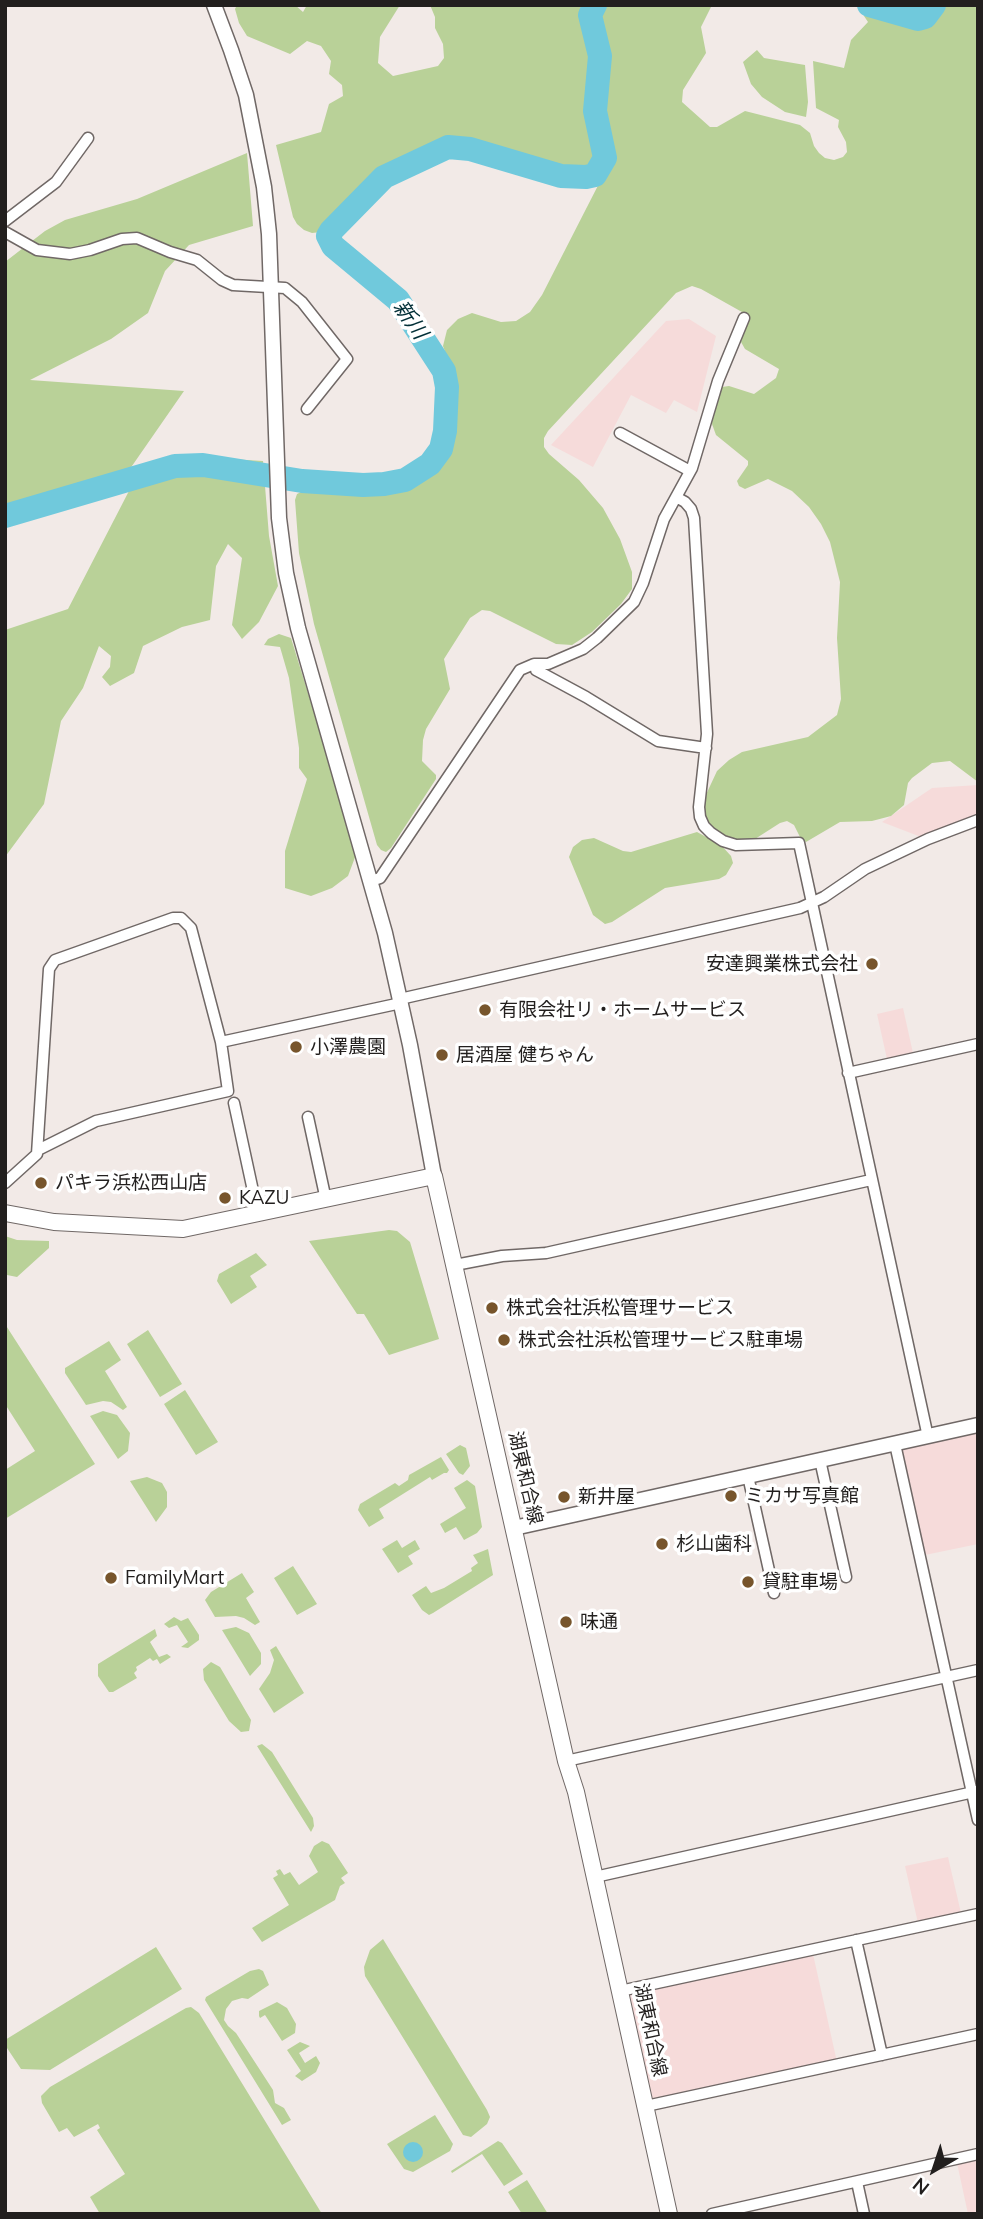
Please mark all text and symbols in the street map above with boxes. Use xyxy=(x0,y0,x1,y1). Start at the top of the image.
water label: 新川 xyxy=(388,296,432,344)
place label: 安達興業株式会社 xyxy=(706,953,858,975)
marker: 安達興業株式会社 xyxy=(864,956,880,972)
place label: 有限会社リ・ホームサービス xyxy=(499,999,746,1021)
marker: 有限会社リ・ホームサービス xyxy=(477,1002,493,1018)
place label: 小澤農園 xyxy=(310,1036,386,1058)
marker: 小澤農園 xyxy=(288,1039,304,1055)
place label: 居酒屋 健ちゃん xyxy=(456,1044,594,1066)
marker: 居酒屋 健ちゃん xyxy=(434,1047,450,1063)
place label: パキラ浜松西山店 xyxy=(55,1172,207,1194)
marker: パキラ浜松西山店 xyxy=(33,1175,49,1191)
place label: KAZU xyxy=(239,1187,289,1209)
marker: KAZU xyxy=(217,1190,233,1206)
place label: 株式会社浜松管理サービス xyxy=(506,1297,734,1319)
marker: 株式会社浜松管理サービス xyxy=(484,1300,500,1316)
place label: 株式会社浜松管理サービス駐車場 xyxy=(518,1329,803,1351)
marker: 株式会社浜松管理サービス駐車場 xyxy=(496,1332,512,1348)
street label: 湖東和合線 xyxy=(503,1429,547,1527)
place label: ミカサ写真館 xyxy=(745,1485,859,1507)
place label: 新井屋 xyxy=(578,1486,635,1508)
marker: ミカサ写真館 xyxy=(723,1488,739,1504)
marker: 新井屋 xyxy=(556,1489,572,1505)
place label: 杉山歯科 xyxy=(676,1533,752,1555)
marker: 杉山歯科 xyxy=(654,1536,670,1552)
place label: FamilyMart xyxy=(125,1567,224,1589)
marker: FamilyMart xyxy=(103,1570,119,1586)
place label: 貸駐車場 xyxy=(762,1571,838,1593)
marker: 貸駐車場 xyxy=(740,1574,756,1590)
place label: 味通 xyxy=(580,1611,618,1633)
marker: 味通 xyxy=(558,1614,574,1630)
street label: 湖東和合線 xyxy=(629,1981,671,2079)
north arrow xyxy=(899,2135,969,2205)
text: N xyxy=(908,2172,934,2200)

